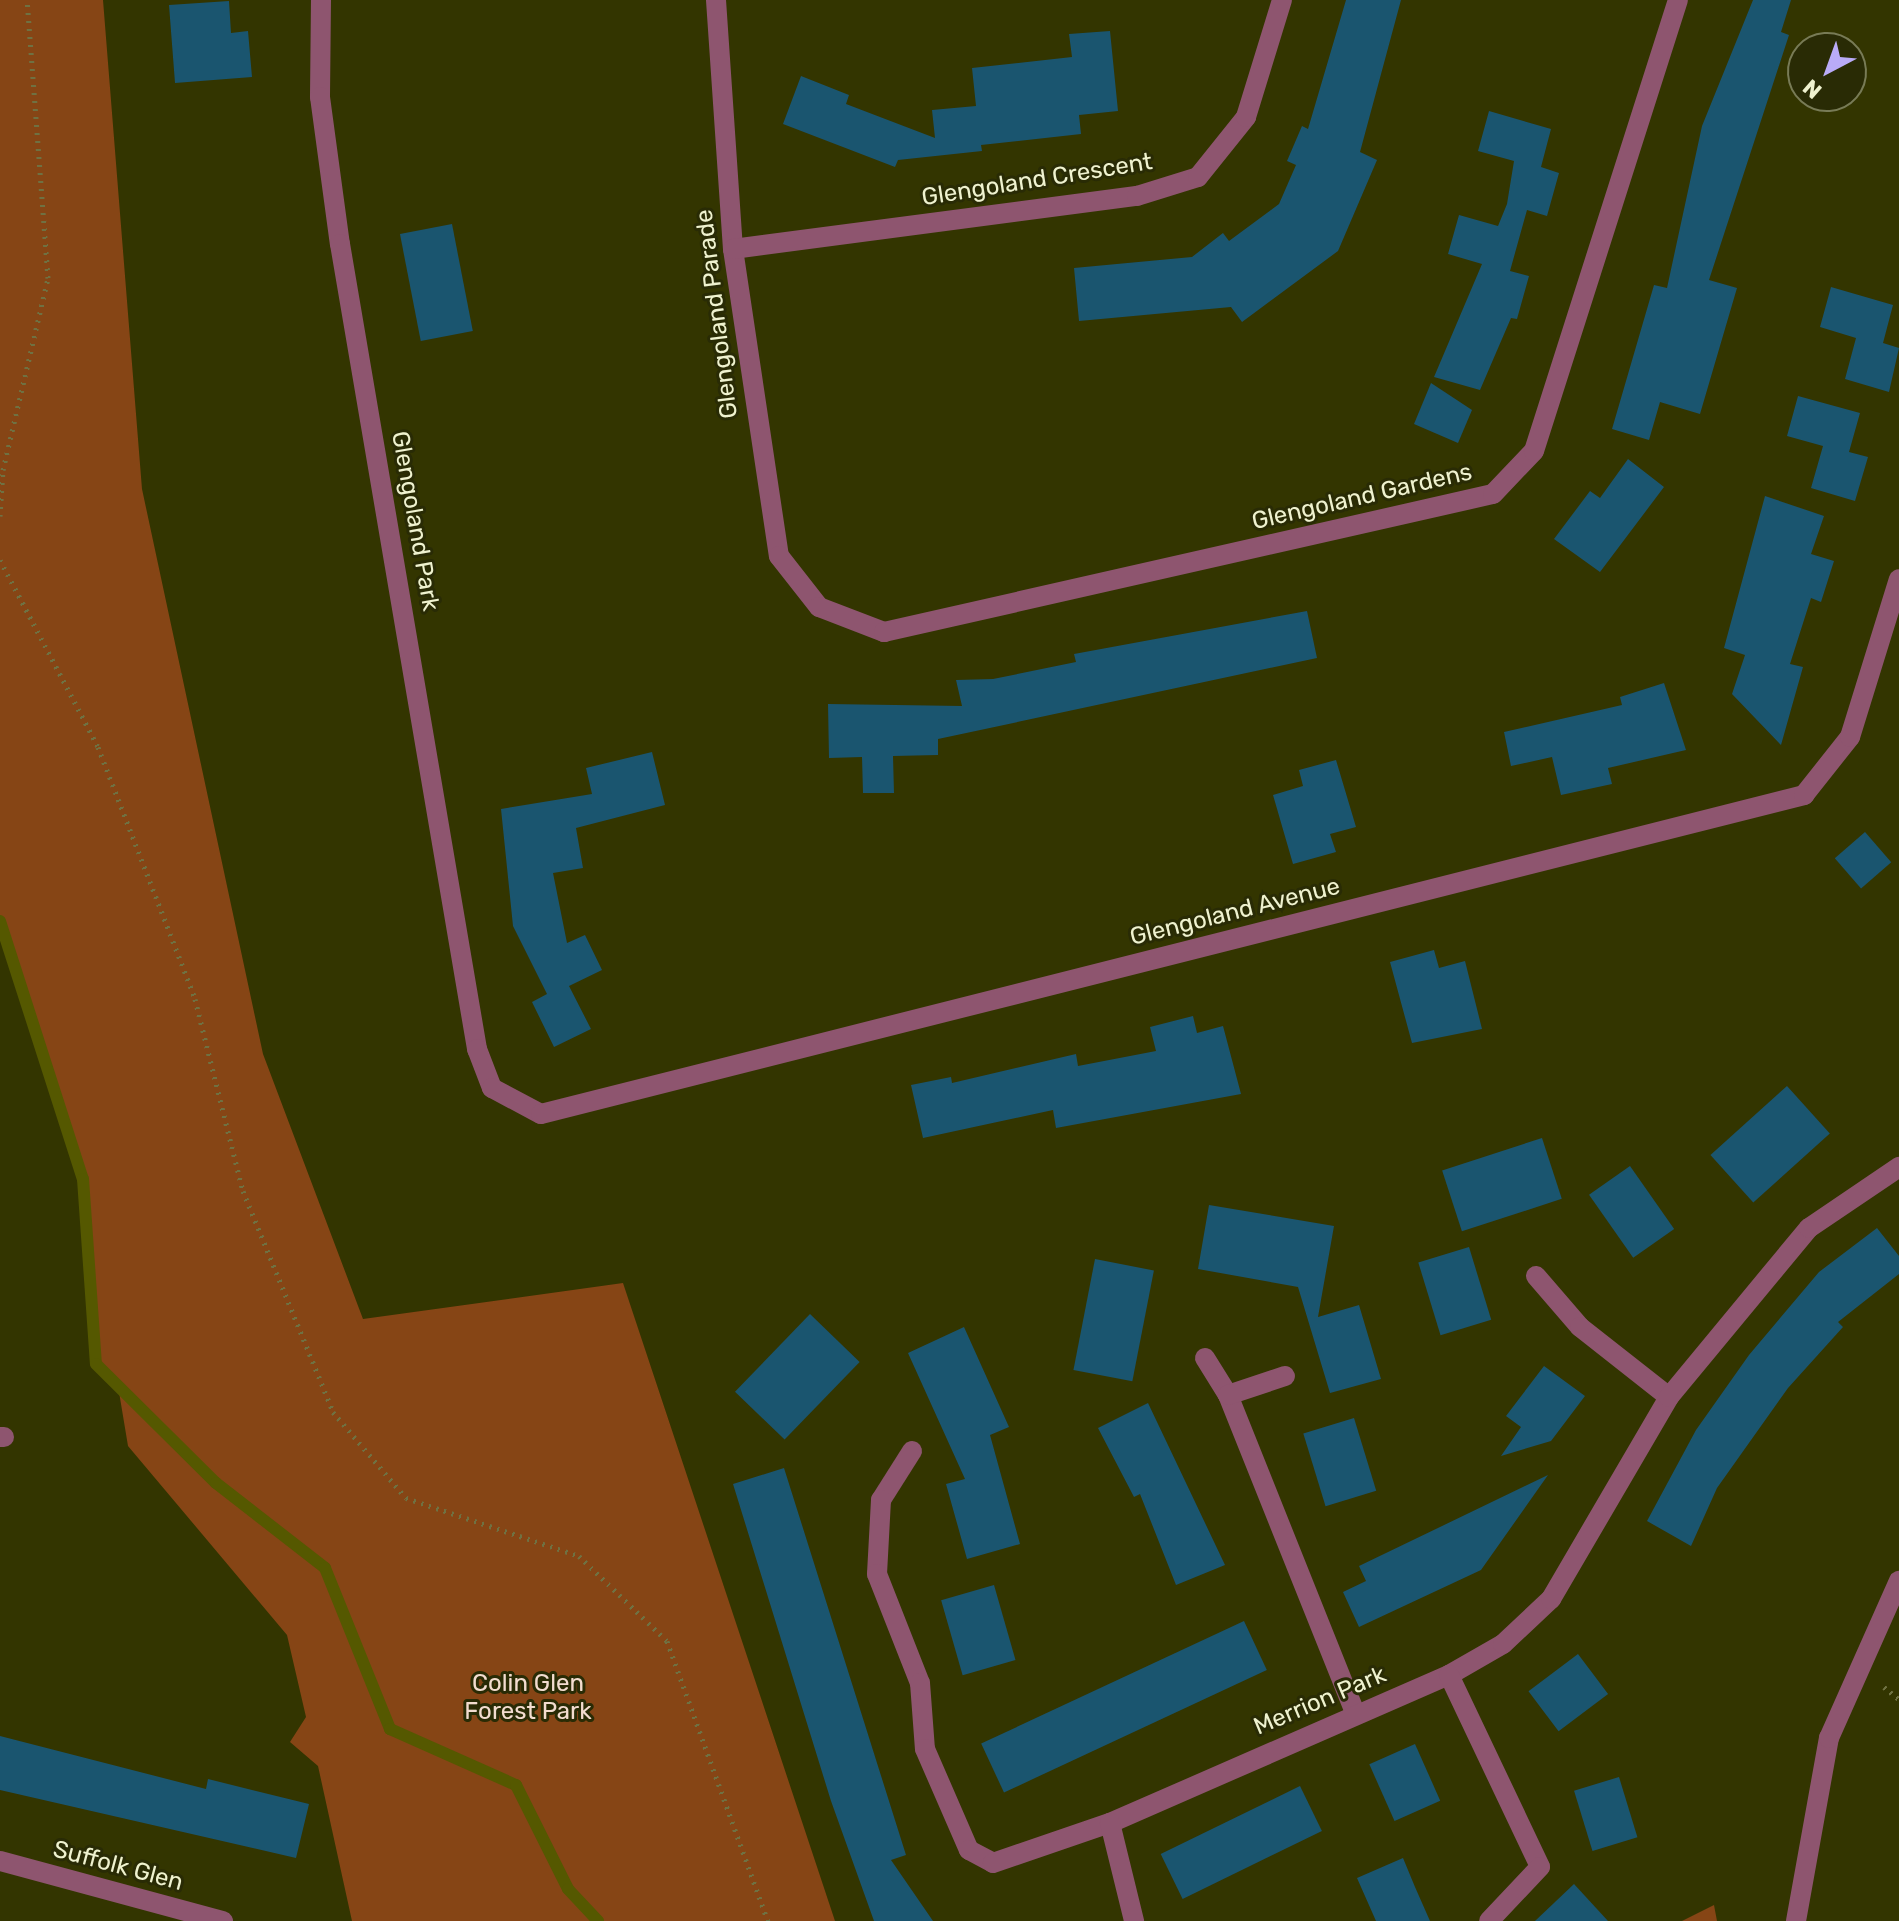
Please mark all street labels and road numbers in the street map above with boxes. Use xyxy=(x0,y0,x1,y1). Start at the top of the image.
street label: Glengoland Crescent xyxy=(920,148,1154,212)
street label: Glengoland Parade xyxy=(690,208,744,420)
street label: Glengoland Park xyxy=(385,429,445,613)
street label: Glengoland Gardens xyxy=(1249,458,1475,536)
street label: Glengoland Avenue xyxy=(1127,872,1343,952)
street label: Merrion Park xyxy=(1250,1660,1390,1742)
street label: Suffolk Glen xyxy=(50,1835,186,1897)

